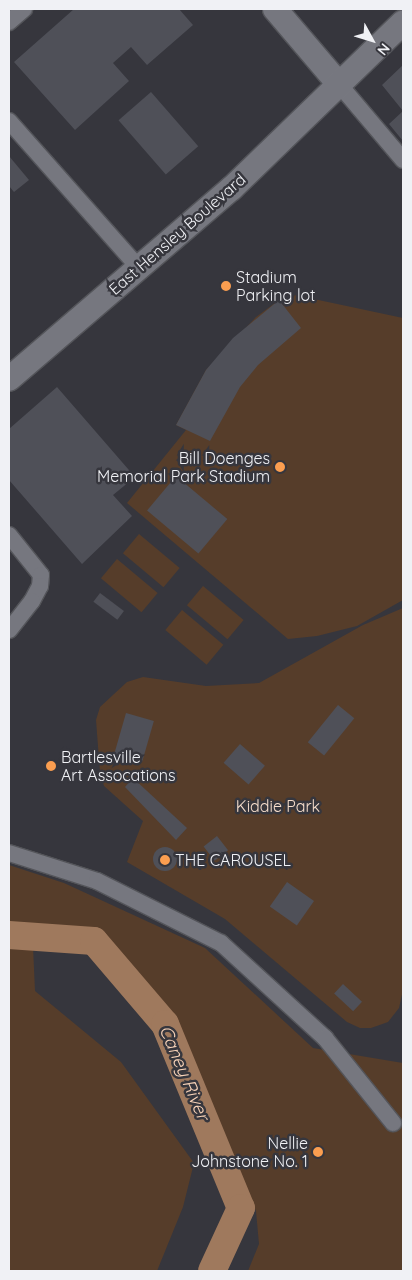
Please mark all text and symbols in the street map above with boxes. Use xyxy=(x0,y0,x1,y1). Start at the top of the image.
north arrow xyxy=(347,15,397,65)
text: N xyxy=(373,40,394,59)
street label: East Hensley Boulevard xyxy=(105,169,249,299)
place label: Stadium Parking lot xyxy=(236,267,316,305)
marker: Stadium Parking lot xyxy=(220,280,232,292)
place label: Bill Doenges Memorial Park Stadium xyxy=(97,448,270,486)
marker: Bill Doenges Memorial Park Stadium xyxy=(274,461,286,473)
place label: Bartlesville Art Assocations xyxy=(61,747,176,785)
marker: Bartlesville Art Assocations xyxy=(45,760,57,772)
park label: Kiddie Park xyxy=(236,796,320,816)
place label: THE CAROUSEL xyxy=(175,850,291,870)
marker: THE CAROUSEL xyxy=(159,854,171,866)
water label: Caney River xyxy=(154,1022,214,1124)
place label: Nellie Johnstone No. 1 xyxy=(191,1133,308,1171)
marker: Nellie Johnstone No. 1 xyxy=(312,1146,324,1158)

